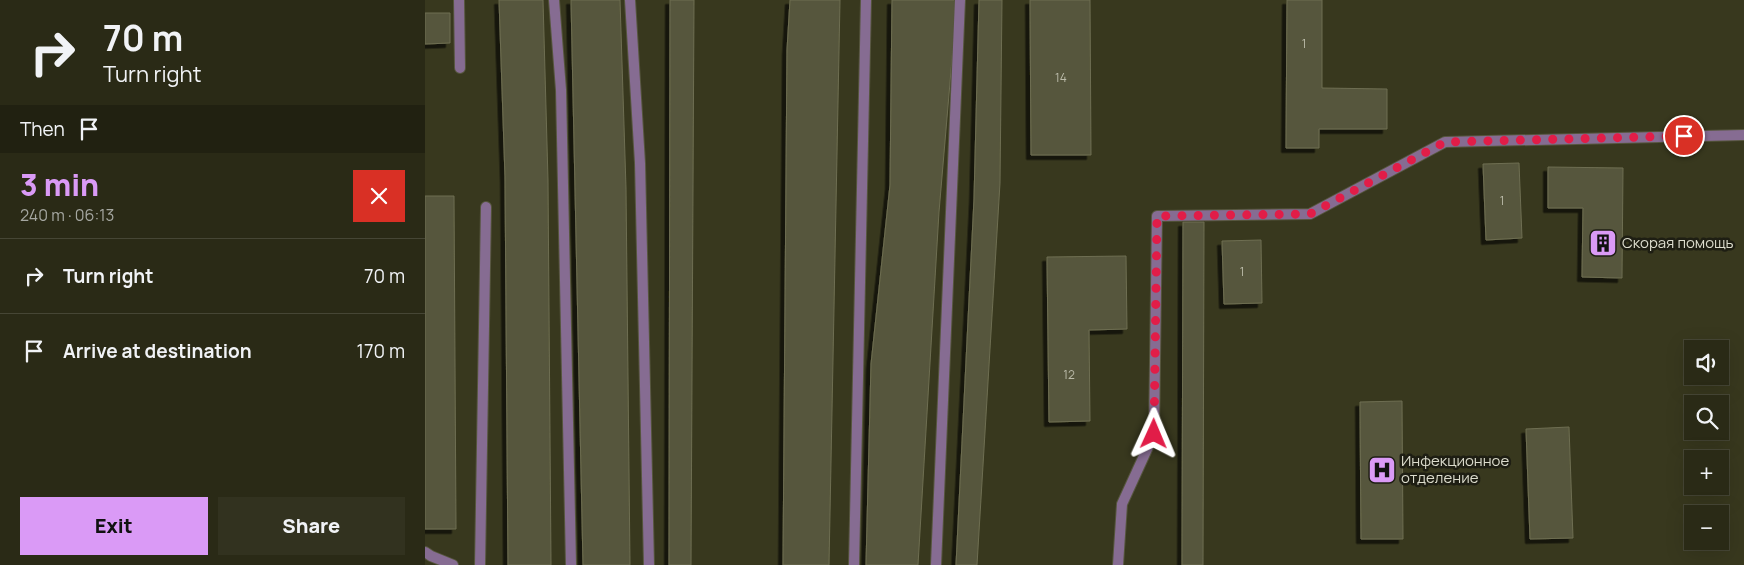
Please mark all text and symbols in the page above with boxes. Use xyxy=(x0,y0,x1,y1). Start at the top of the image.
text: 70 m xyxy=(103,14,183,62)
icon: right xyxy=(20,20,85,85)
house number: 1 xyxy=(1302,35,1306,52)
text: Turn right xyxy=(103,59,201,89)
house number: 14 xyxy=(1055,69,1067,86)
icon: arrive xyxy=(75,115,103,143)
pin xyxy=(1663,115,1705,157)
text: Then xyxy=(20,116,65,142)
icon: arrive xyxy=(1670,122,1698,150)
text: 3 min xyxy=(20,164,99,205)
button: close xyxy=(353,170,405,222)
house number: 1 xyxy=(1500,192,1504,209)
text: 240 m · 06:13 xyxy=(20,204,114,226)
building icon: Скорая помощь xyxy=(1588,228,1618,258)
place label: Скорая помощь xyxy=(1622,232,1734,253)
icon: right xyxy=(20,262,48,290)
text: Turn right xyxy=(63,263,153,289)
text: 70 m xyxy=(364,263,405,289)
house number: 1 xyxy=(1240,263,1244,280)
icon: arrive xyxy=(20,337,48,365)
text: Arrive at destination xyxy=(63,338,252,364)
text: 170 m xyxy=(357,338,405,364)
map controls xyxy=(1684,340,1729,550)
button: sound xyxy=(1684,340,1729,385)
house number: 12 xyxy=(1063,366,1075,383)
button: search xyxy=(1684,395,1729,440)
position arrow xyxy=(1127,407,1179,459)
place label: Инфекционное отделение xyxy=(1401,450,1509,488)
button: + xyxy=(1684,450,1729,495)
hospital icon: Инфекционное отделение xyxy=(1367,455,1397,485)
button: Exit xyxy=(20,497,208,555)
button: Share xyxy=(218,497,405,555)
button: − xyxy=(1684,505,1729,550)

